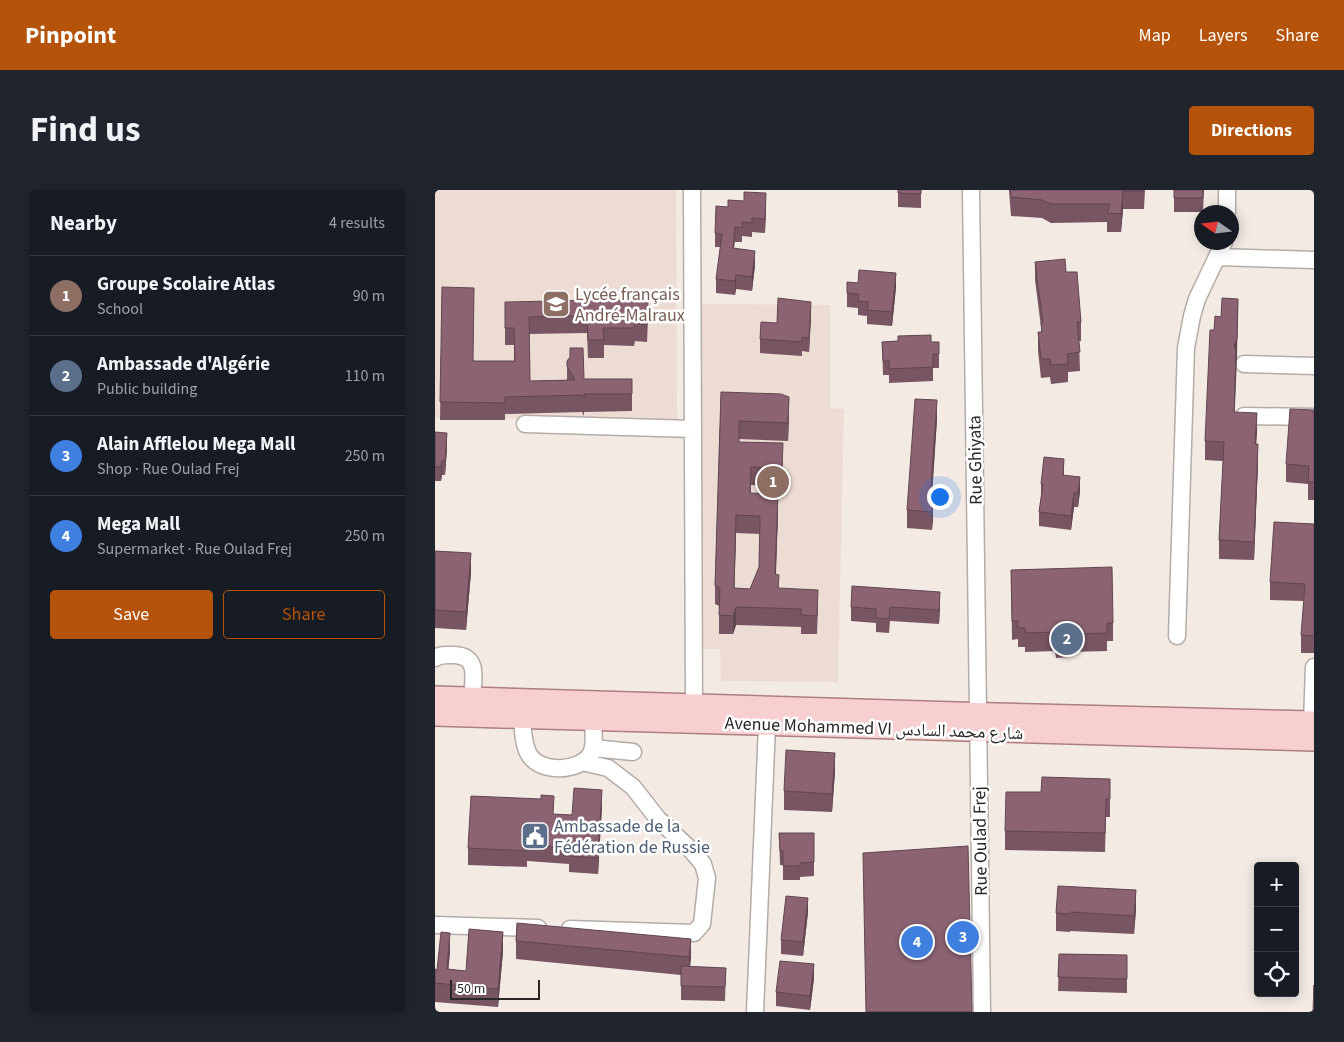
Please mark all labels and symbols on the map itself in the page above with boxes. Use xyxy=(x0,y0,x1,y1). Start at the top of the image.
north arrow xyxy=(1194,205,1239,250)
place label: Lycée français André-Malraux xyxy=(575,282,685,328)
school or university icon: Lycée français André-Malraux xyxy=(541,289,571,319)
street label: Rue Ghiyata xyxy=(962,415,989,505)
pin: 1 xyxy=(757,463,789,501)
your location xyxy=(927,484,953,510)
pin: 2 xyxy=(1051,620,1083,658)
street label: Avenue Mohammed VI شارع محمد السادس xyxy=(724,711,1024,746)
street label: Rue Oulad Frej xyxy=(967,786,994,896)
place label: Ambassade de la Fédération de Russie xyxy=(554,814,710,860)
public building icon: Ambassade de la Fédération de Russie xyxy=(520,821,550,851)
pin: 3 xyxy=(947,918,979,956)
pin: 4 xyxy=(901,923,933,961)
scale bar xyxy=(450,977,540,1000)

